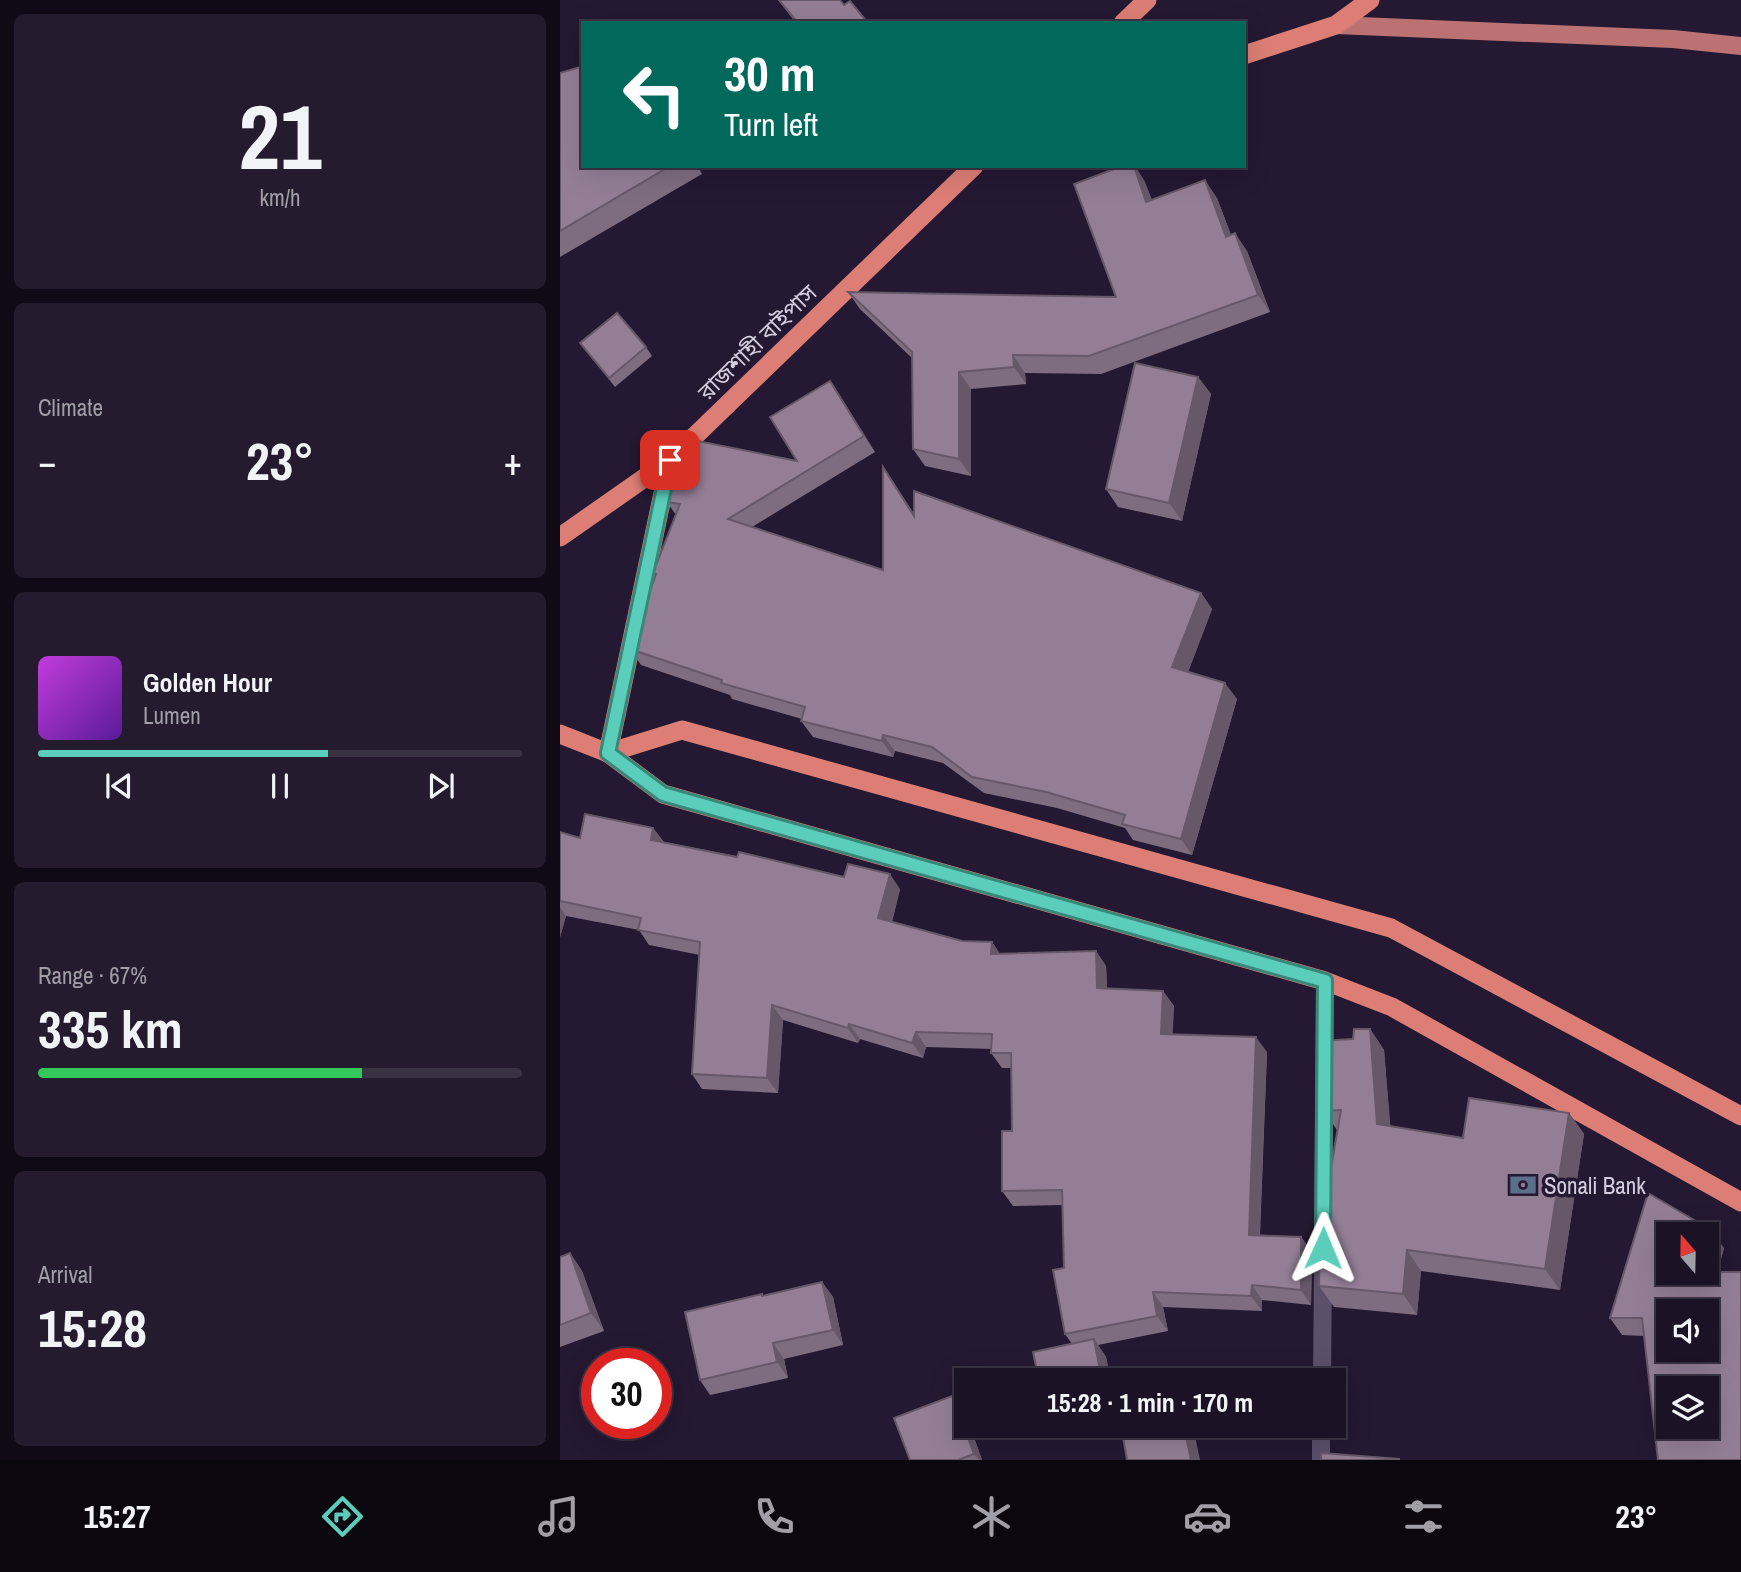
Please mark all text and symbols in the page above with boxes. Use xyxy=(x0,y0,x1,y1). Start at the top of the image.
text: 30 m xyxy=(724,40,816,106)
icon: left xyxy=(609,49,700,140)
text: 21 xyxy=(239,75,322,197)
text: Turn left xyxy=(724,103,818,146)
text: km/h xyxy=(260,182,300,213)
street label: রাজশাহী বাইপাস xyxy=(690,277,824,407)
text: Climate xyxy=(38,392,103,423)
text: 23° xyxy=(246,426,314,496)
pin xyxy=(640,430,700,490)
text: − xyxy=(38,436,56,487)
text: + xyxy=(504,436,522,487)
icon: arrive xyxy=(651,441,689,479)
text: Golden Hour xyxy=(143,665,272,700)
text: Lumen xyxy=(143,700,201,731)
icon: previous xyxy=(100,767,138,805)
icon: pause xyxy=(261,767,299,805)
icon: next xyxy=(422,767,460,805)
text: Range · 67% xyxy=(38,960,147,991)
text: 335 km xyxy=(38,994,183,1064)
bank icon: Sonali Bank xyxy=(1508,1170,1538,1200)
place label: Sonali Bank xyxy=(1544,1170,1646,1201)
position arrow xyxy=(1286,1211,1360,1285)
north arrow xyxy=(1656,1222,1718,1284)
map controls xyxy=(1656,1222,1719,1439)
text: Arrival xyxy=(38,1259,93,1290)
text: 15:28 xyxy=(38,1293,147,1363)
button: sound xyxy=(1656,1299,1719,1362)
speed limit sign: 30 xyxy=(581,1348,672,1439)
button: layers xyxy=(1656,1376,1719,1439)
text: 15:28 · 1 min · 170 m xyxy=(1047,1385,1253,1420)
icon: directions xyxy=(318,1492,367,1541)
icon: music xyxy=(534,1492,583,1541)
icon: phone xyxy=(750,1492,799,1541)
icon: climate xyxy=(967,1492,1016,1541)
icon: car xyxy=(1183,1492,1232,1541)
icon: filters xyxy=(1399,1492,1448,1541)
text: 15:27 xyxy=(84,1495,151,1538)
text: 23° xyxy=(1615,1495,1657,1538)

